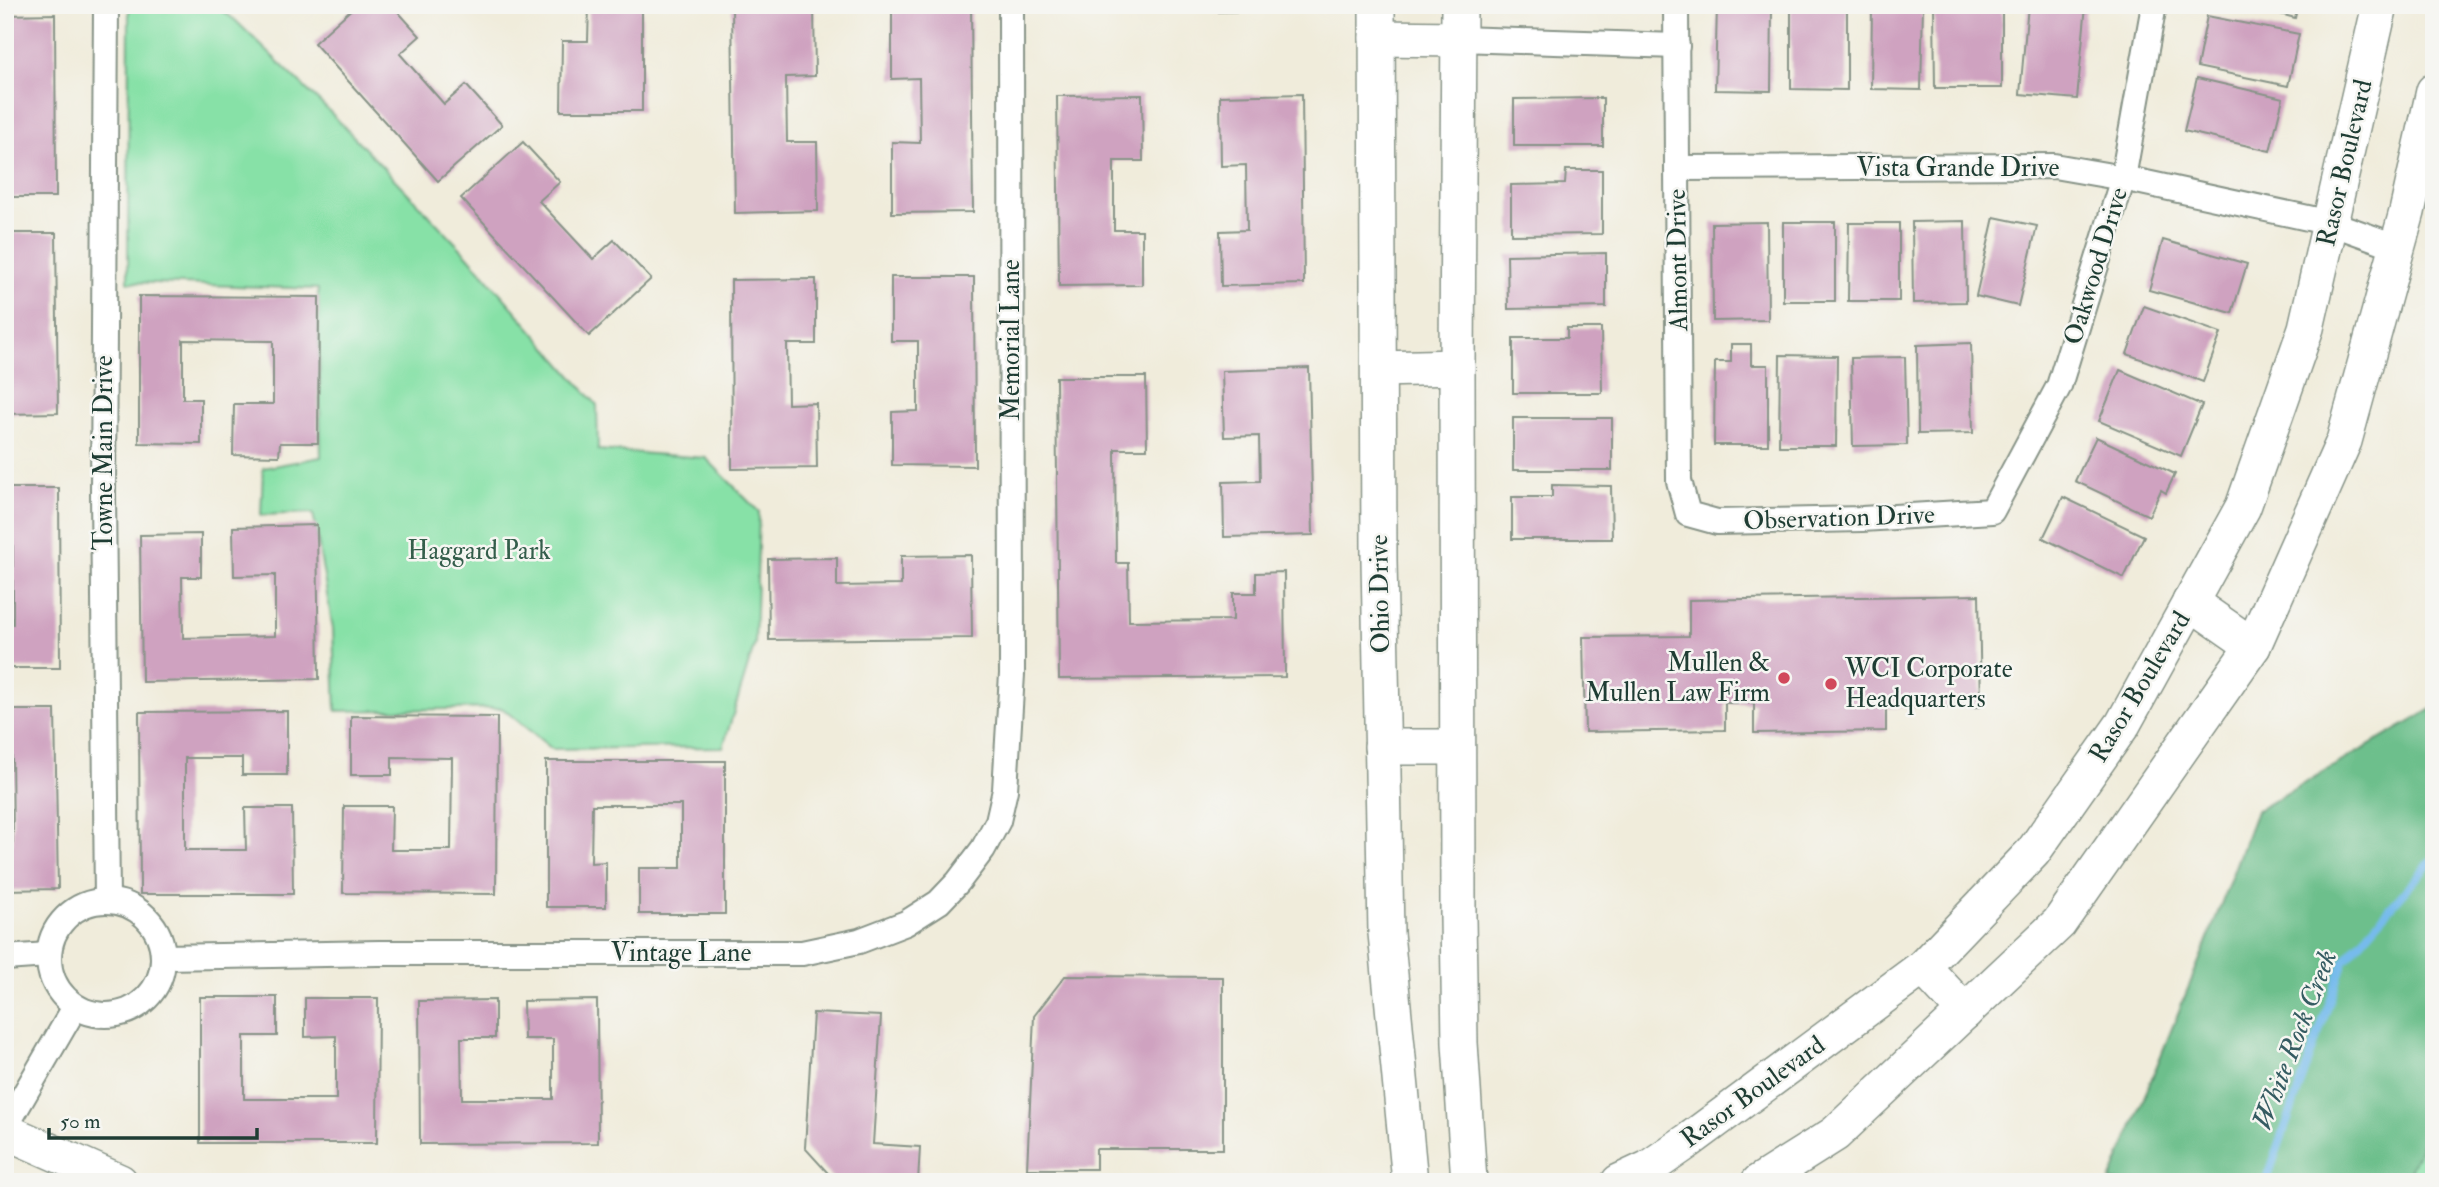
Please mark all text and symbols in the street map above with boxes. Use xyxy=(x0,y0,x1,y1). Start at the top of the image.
street label: Rasor Boulevard xyxy=(2310,76,2380,250)
street label: Vista Grande Drive xyxy=(1857,152,2060,184)
street label: Oakwood Drive xyxy=(2057,183,2135,349)
street label: Almont Drive xyxy=(1661,188,1695,333)
street label: Memorial Lane xyxy=(995,259,1027,421)
street label: Towne Main Drive xyxy=(88,355,120,551)
street label: Observation Drive xyxy=(1743,499,1935,537)
street label: Ohio Drive xyxy=(1363,534,1397,654)
park label: Haggard Park xyxy=(407,535,551,567)
street label: Rasor Boulevard xyxy=(2082,606,2198,768)
place label: Mullen & Mullen Law Firm xyxy=(1585,647,1770,709)
place label: WCI Corporate Headquarters xyxy=(1844,653,2013,715)
marker: Mullen & Mullen Law Firm xyxy=(1776,670,1792,686)
marker: WCI Corporate Headquarters xyxy=(1823,676,1839,692)
street label: Vintage Lane xyxy=(611,937,751,969)
water label: White Rock Creek xyxy=(2245,945,2345,1135)
street label: Rasor Boulevard xyxy=(1675,1029,1832,1155)
scale bar xyxy=(49,1096,257,1140)
text: 50 m xyxy=(60,1108,101,1135)

